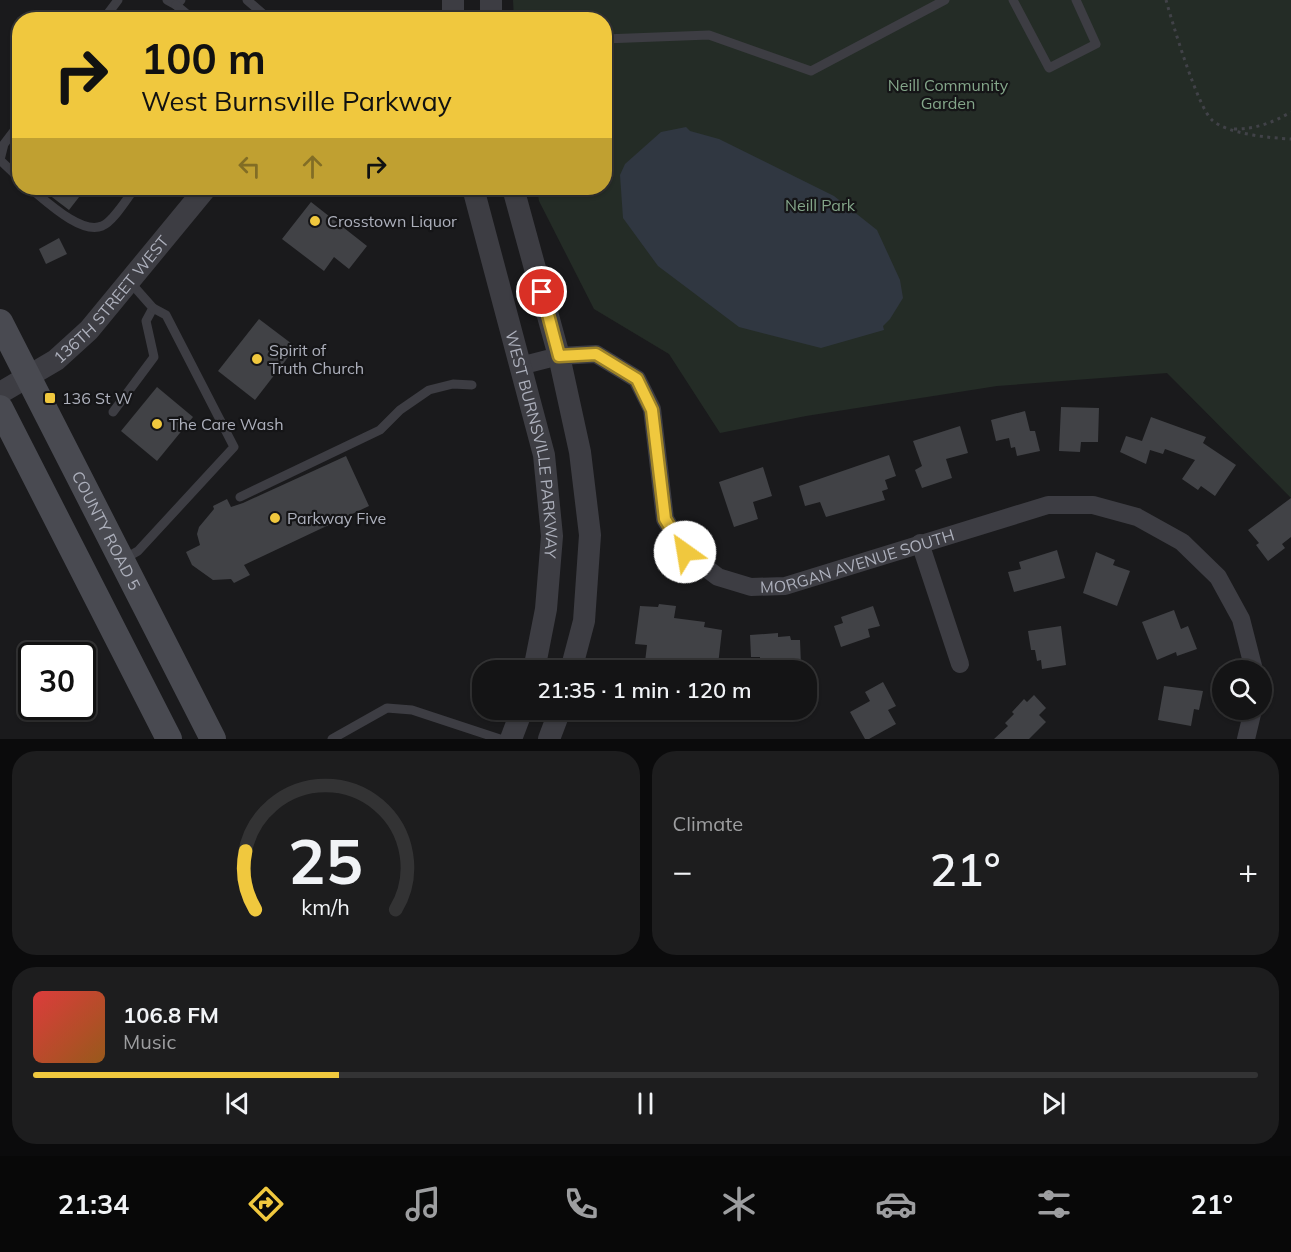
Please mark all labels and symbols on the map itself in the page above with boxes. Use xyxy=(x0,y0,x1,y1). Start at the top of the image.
park label: Neill Community Garden xyxy=(888,75,1009,113)
park label: Neill Park xyxy=(785,195,856,215)
place label: Crosstown Liquor xyxy=(327,211,457,231)
marker: Crosstown Liquor xyxy=(308,214,322,228)
street label: 136TH STREET WEST xyxy=(49,231,173,368)
pin xyxy=(516,266,567,317)
street label: WEST BURNSVILLE PARKWAY xyxy=(501,329,562,559)
place label: Spirit of Truth Church xyxy=(269,340,364,378)
marker: Spirit of Truth Church xyxy=(250,352,264,366)
place label: 136 St W xyxy=(62,388,133,408)
marker: 136 St W xyxy=(43,391,57,405)
place label: The Care Wash xyxy=(169,414,284,434)
marker: The Care Wash xyxy=(150,417,164,431)
street label: COUNTY ROAD 5 xyxy=(68,468,145,593)
place label: Parkway Five xyxy=(287,508,386,528)
marker: Parkway Five xyxy=(268,511,282,525)
position arrow xyxy=(653,520,717,584)
street label: MORGAN AVENUE SOUTH xyxy=(760,524,957,597)
speed limit sign: 30 xyxy=(18,642,96,720)

